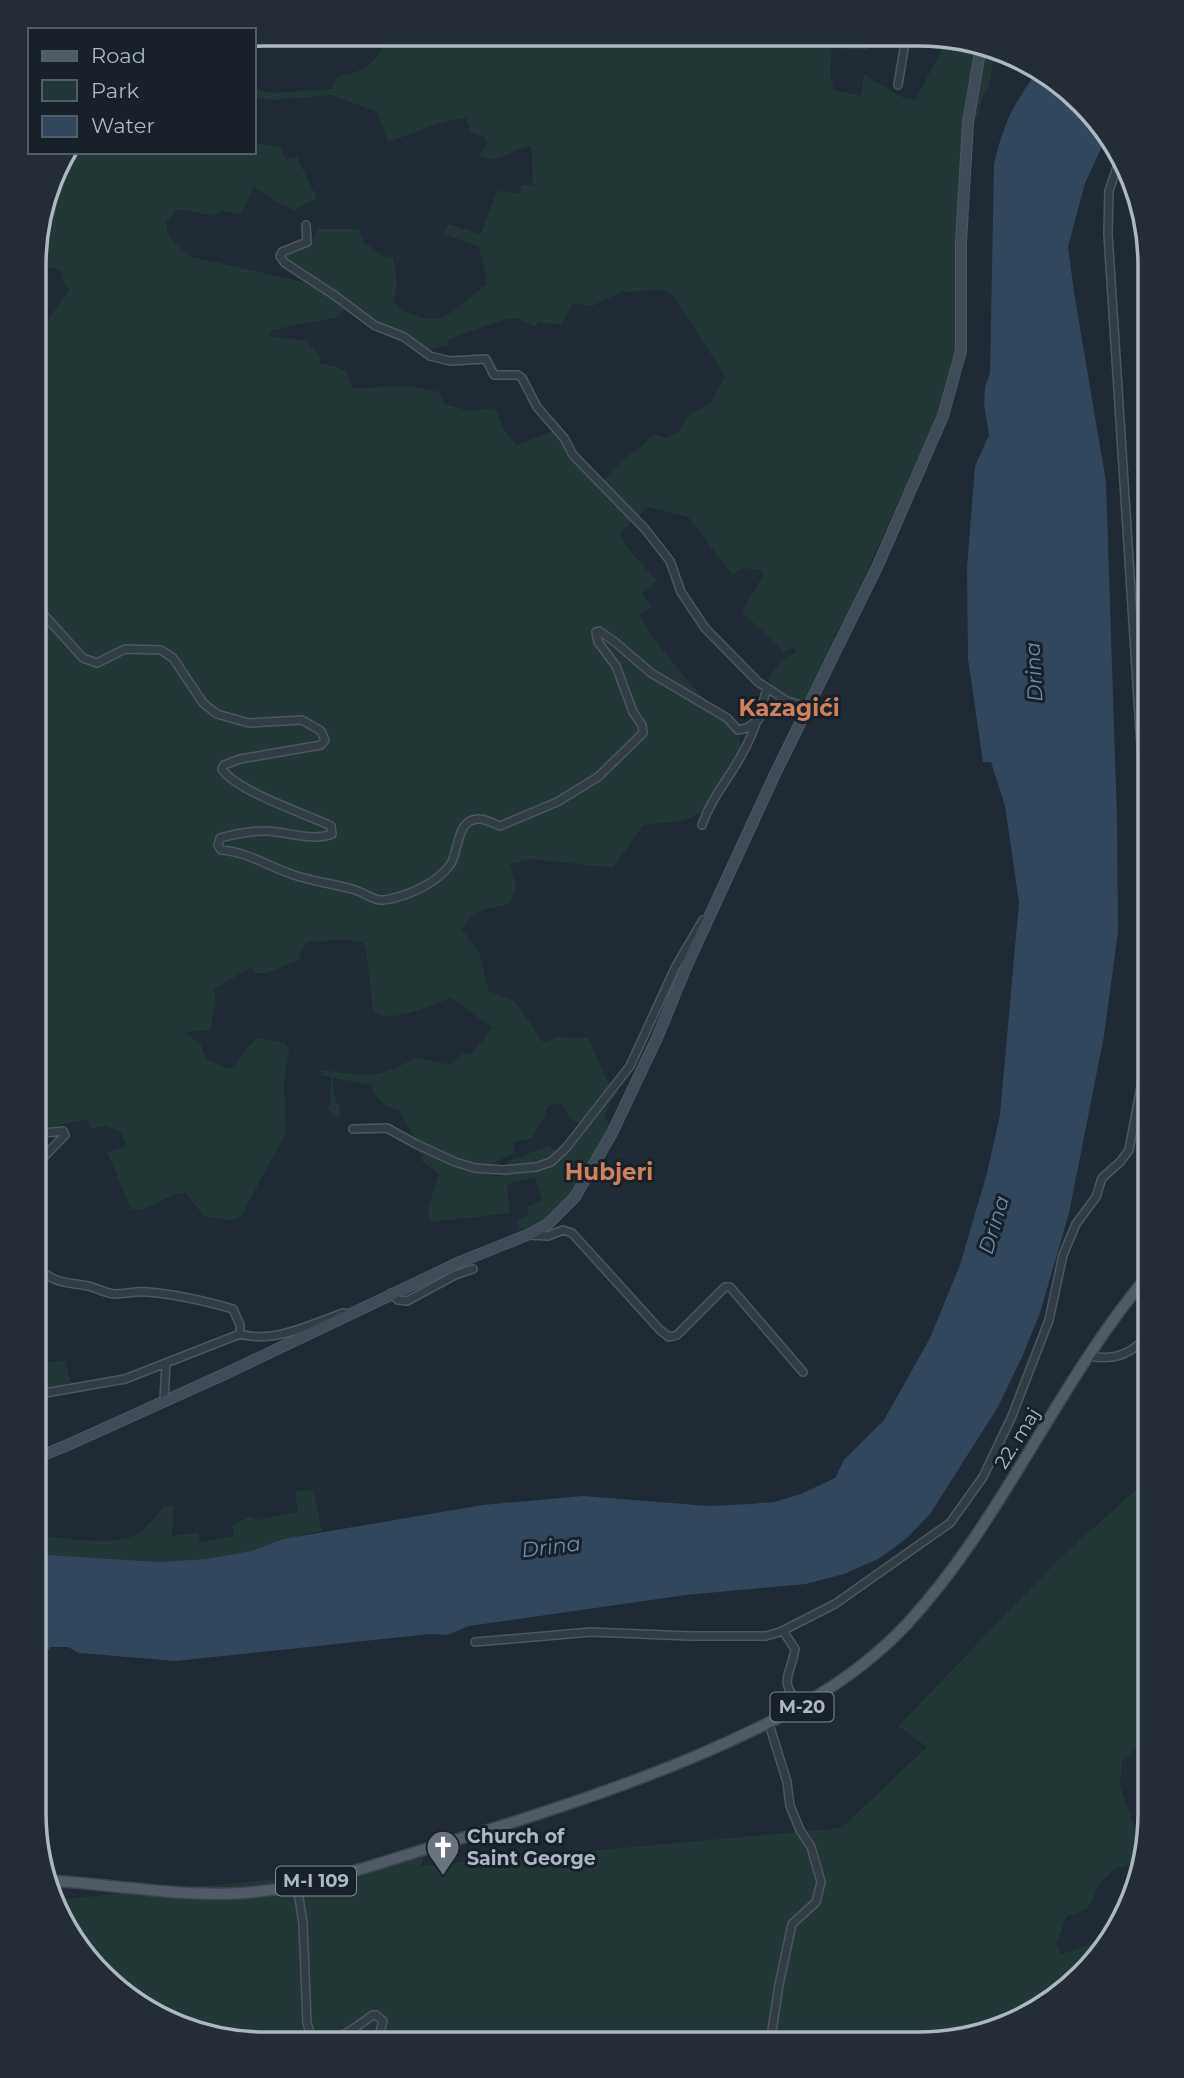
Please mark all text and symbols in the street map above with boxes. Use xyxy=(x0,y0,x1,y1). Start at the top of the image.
legend xyxy=(28,28,256,154)
text: Road xyxy=(91,43,146,68)
text: Park xyxy=(91,78,139,103)
text: Water xyxy=(91,113,155,138)
water label: Drina xyxy=(1019,642,1048,702)
district label: Kazagići xyxy=(738,694,840,722)
district label: Hubjeri xyxy=(565,1158,653,1186)
water label: Drina xyxy=(973,1193,1014,1257)
street label: 22. maj xyxy=(990,1404,1045,1473)
water label: Drina xyxy=(520,1530,582,1563)
road number: M-20 xyxy=(770,1692,834,1722)
place label: Church of Saint George xyxy=(467,1825,596,1870)
church icon: Church of Saint George xyxy=(424,1828,462,1877)
road number: M-I 109 xyxy=(276,1867,356,1896)

